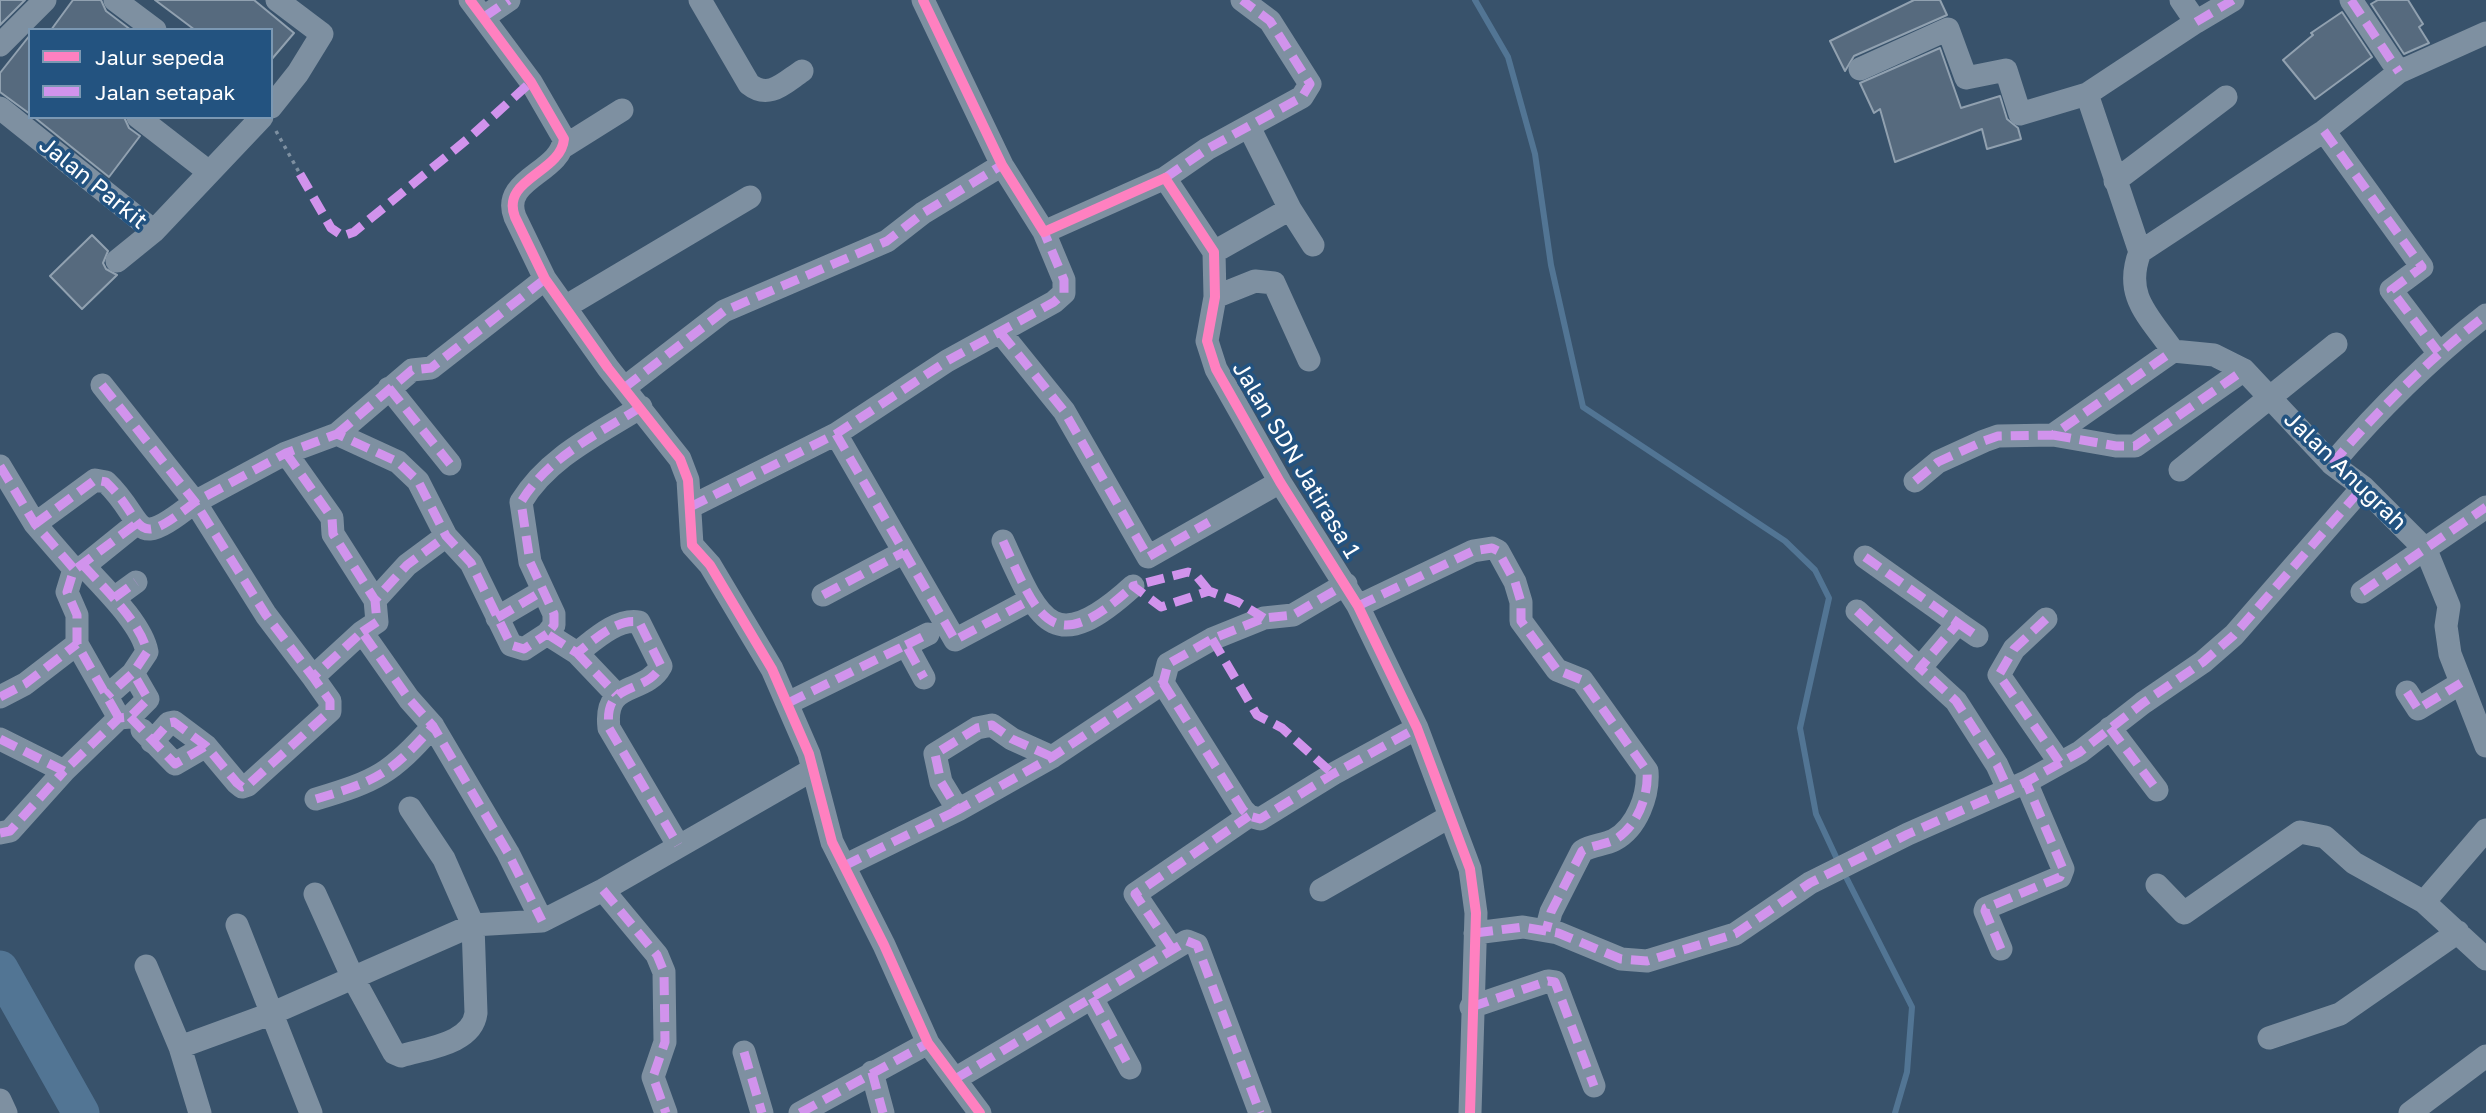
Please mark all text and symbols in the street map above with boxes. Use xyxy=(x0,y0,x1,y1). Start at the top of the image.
legend xyxy=(28,28,273,119)
text: Jalur sepeda xyxy=(95,44,225,70)
text: Jalan setapak xyxy=(95,79,236,105)
street label: Jalan Parkit xyxy=(33,131,153,235)
street label: Jalan SDN Jatirasa 1 xyxy=(1226,357,1366,563)
street label: Jalan Anugrah xyxy=(2278,406,2412,536)

